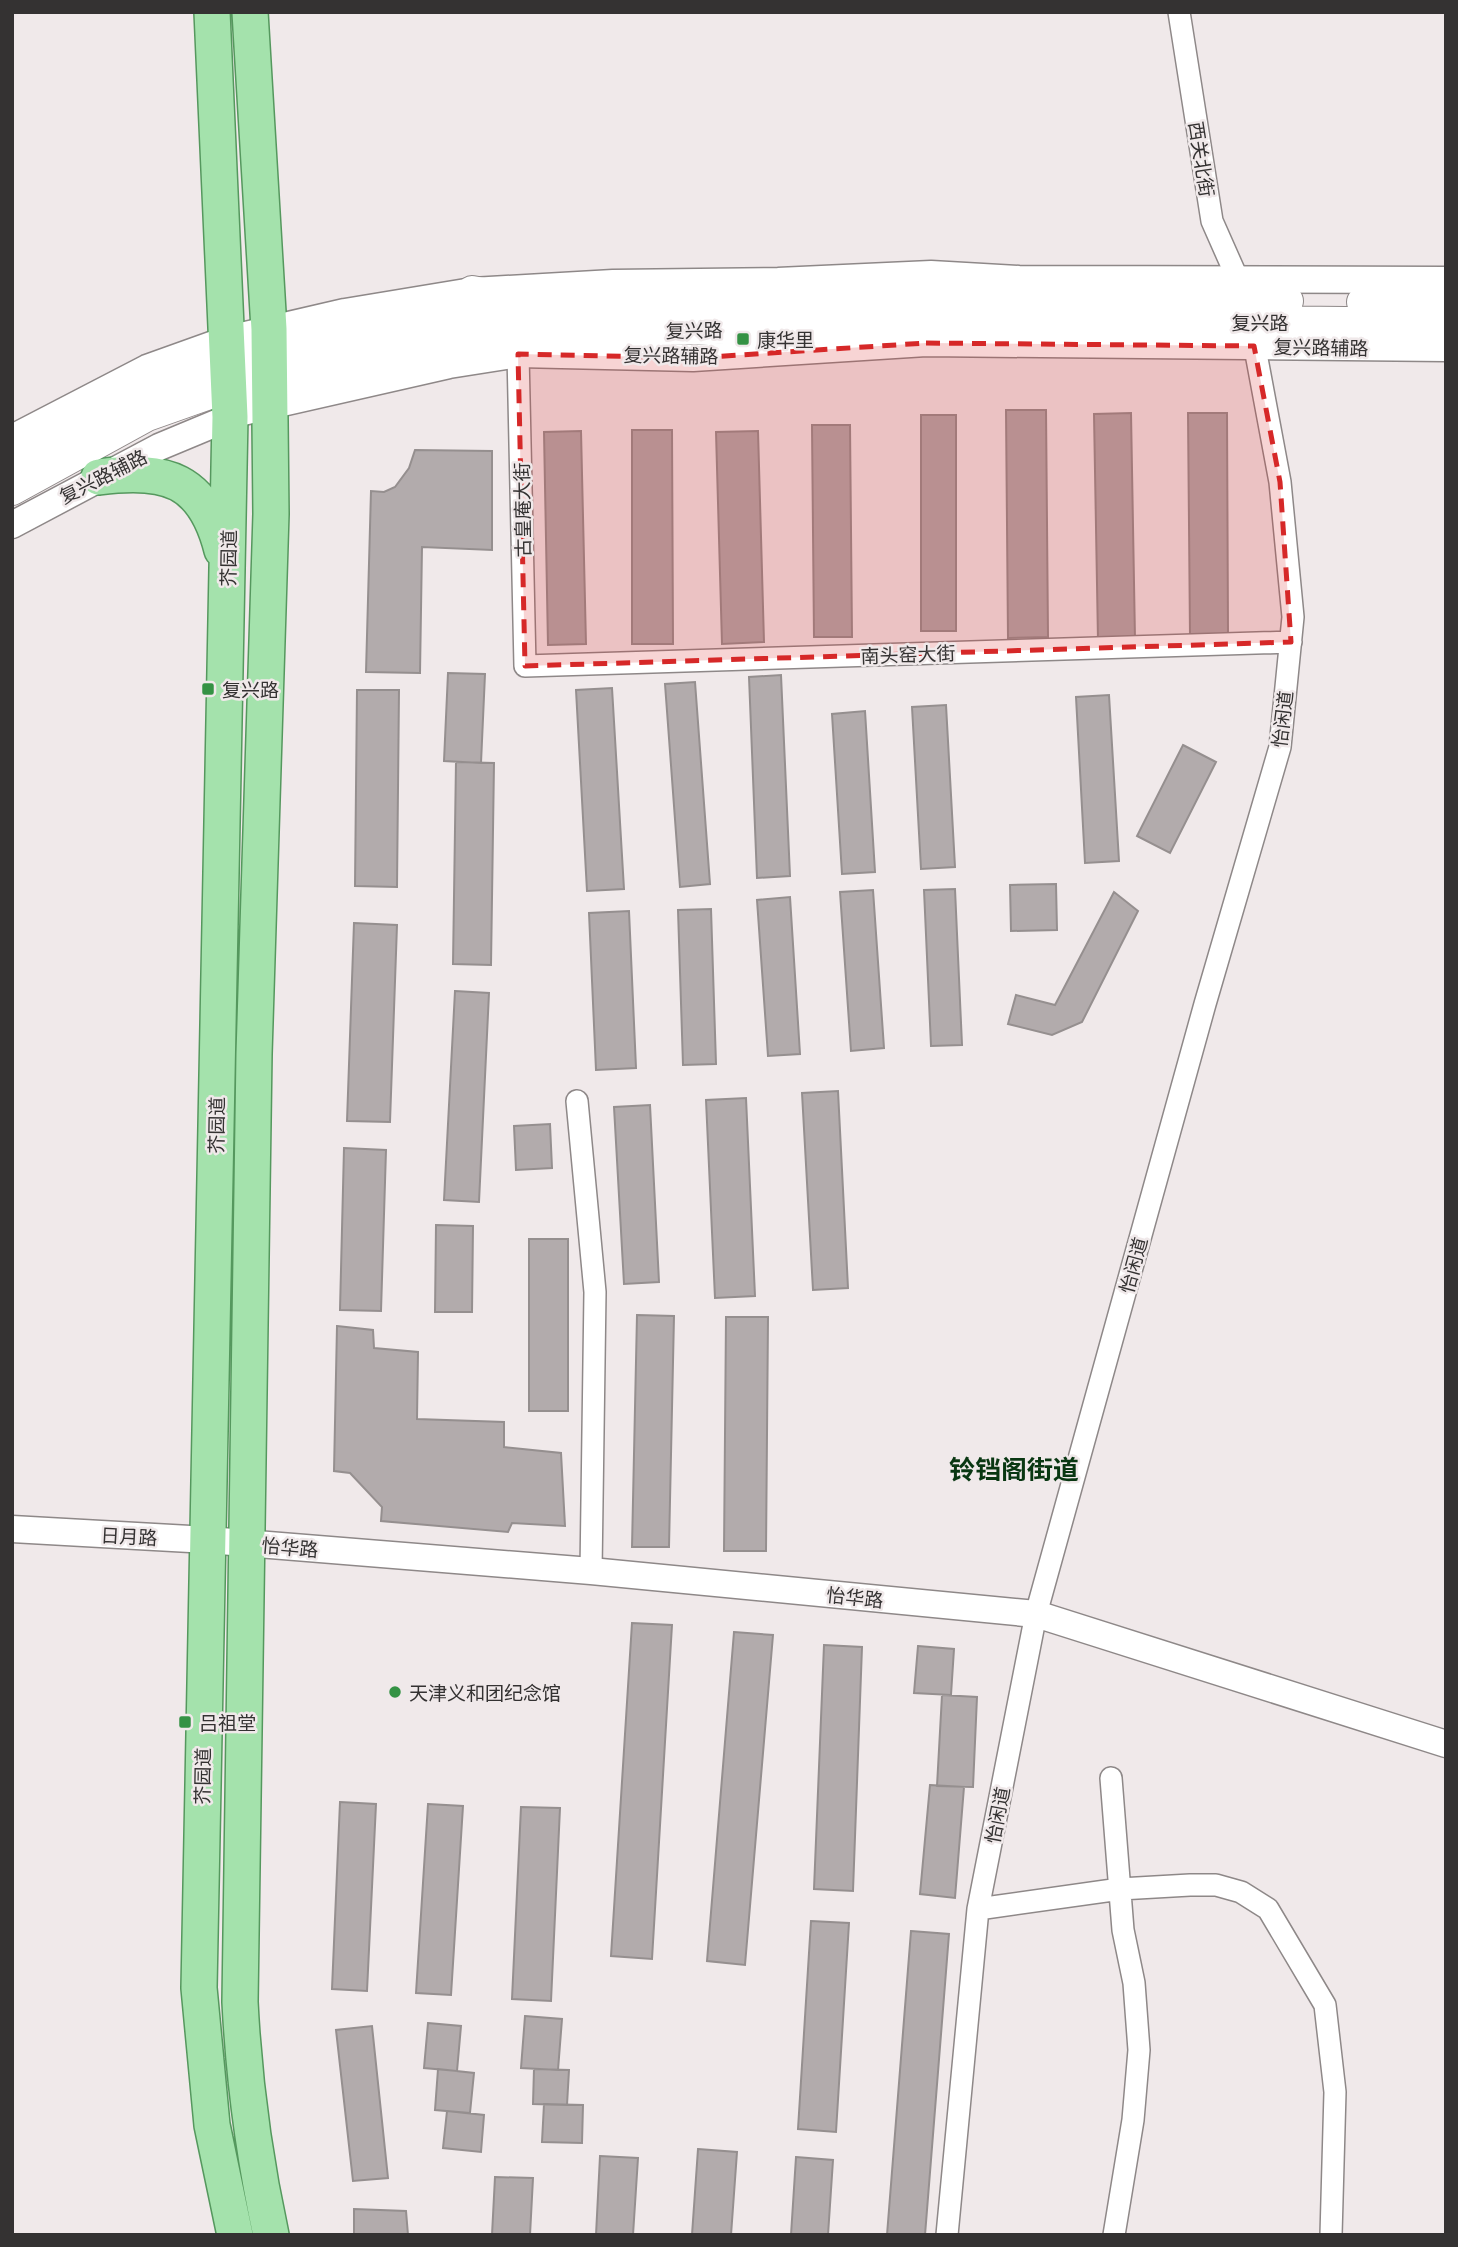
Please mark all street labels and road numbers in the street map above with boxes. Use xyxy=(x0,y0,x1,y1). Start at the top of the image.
street label: 西关北街 xyxy=(1185,120,1219,198)
street label: 复兴路 xyxy=(1231,311,1289,334)
street label: 复兴路 xyxy=(665,318,723,342)
street label: 复兴路辅路 xyxy=(1273,335,1369,359)
street label: 复兴路辅路 xyxy=(623,343,719,367)
street label: 复兴路辅路 xyxy=(55,444,151,508)
street label: 古皇庵大街 xyxy=(510,462,534,558)
street label: 芥园道 xyxy=(216,529,240,587)
street label: 南头窑大街 xyxy=(860,641,956,667)
street label: 怡闲道 xyxy=(1267,689,1297,749)
street label: 芥园道 xyxy=(204,1096,228,1154)
street label: 怡闲道 xyxy=(1115,1234,1151,1296)
street label: 日月路 xyxy=(100,1523,158,1549)
street label: 怡华路 xyxy=(261,1533,319,1561)
street label: 怡华路 xyxy=(825,1583,885,1611)
street label: 芥园道 xyxy=(190,1747,214,1805)
street label: 怡闲道 xyxy=(980,1785,1014,1845)

